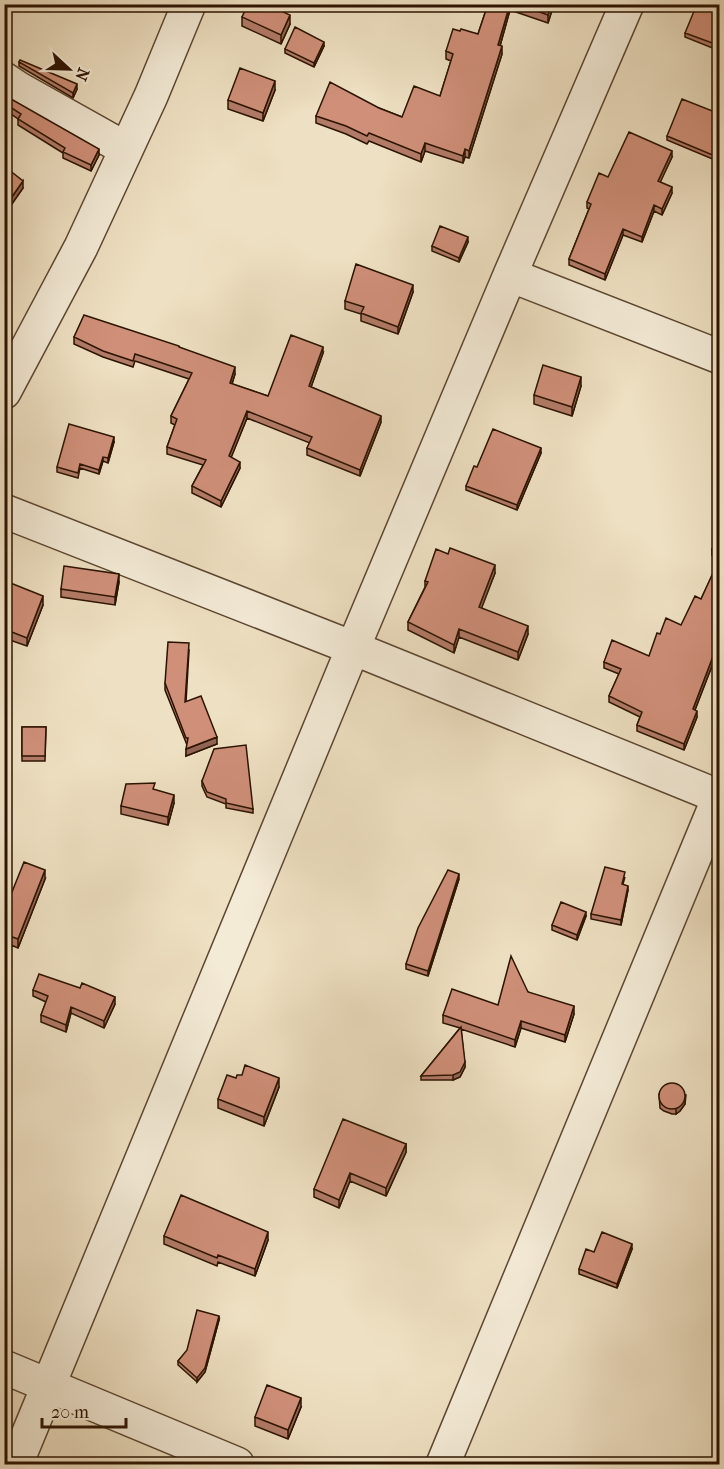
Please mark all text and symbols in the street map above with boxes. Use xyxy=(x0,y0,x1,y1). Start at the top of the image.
north arrow xyxy=(39,39,99,99)
text: N xyxy=(71,65,94,84)
scale bar xyxy=(42,1391,126,1429)
text: 20 m xyxy=(51,1402,89,1423)

